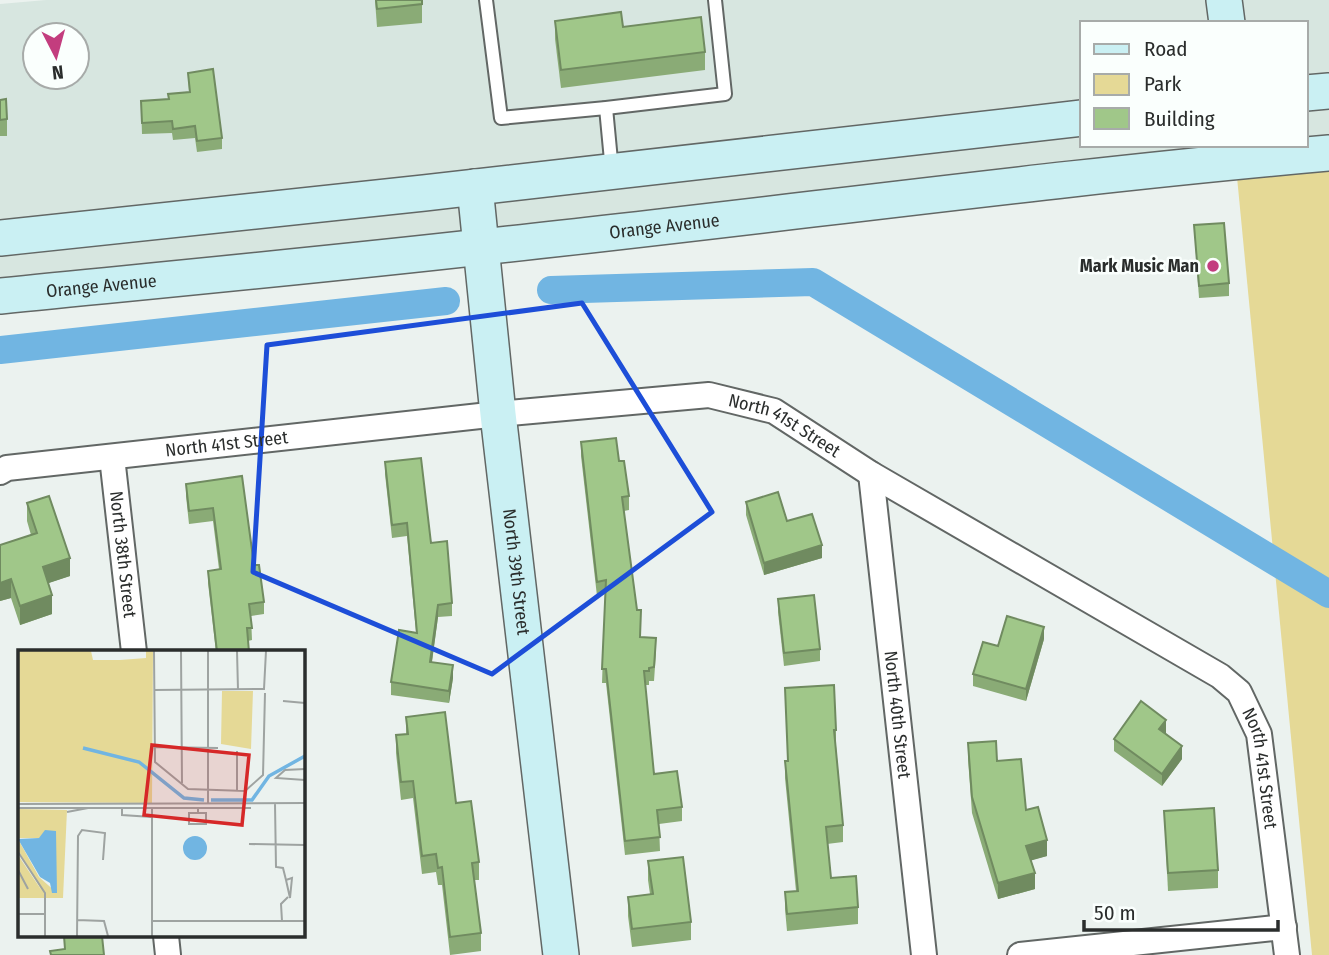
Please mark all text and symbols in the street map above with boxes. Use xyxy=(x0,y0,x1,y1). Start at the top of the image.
north arrow xyxy=(21,21,91,91)
legend xyxy=(1080,21,1308,147)
text: Road xyxy=(1144,36,1188,62)
text: N xyxy=(51,60,65,84)
text: Park xyxy=(1144,71,1182,97)
text: Building xyxy=(1144,106,1215,132)
street label: Orange Avenue xyxy=(608,209,721,244)
place label: Mark Music Man xyxy=(1080,255,1199,277)
marker: Mark Music Man xyxy=(1205,258,1221,274)
street label: Orange Avenue xyxy=(45,270,158,302)
street label: North 41st Street xyxy=(726,389,844,462)
street label: North 41st Street xyxy=(164,426,289,462)
street label: North 38th Street xyxy=(105,490,141,619)
street label: North 39th Street xyxy=(498,507,535,636)
inset map xyxy=(18,650,304,937)
street label: North 40th Street xyxy=(880,650,915,780)
street label: North 41st Street xyxy=(1237,704,1282,830)
scale bar xyxy=(1084,888,1278,932)
text: 50 m xyxy=(1094,900,1136,926)

